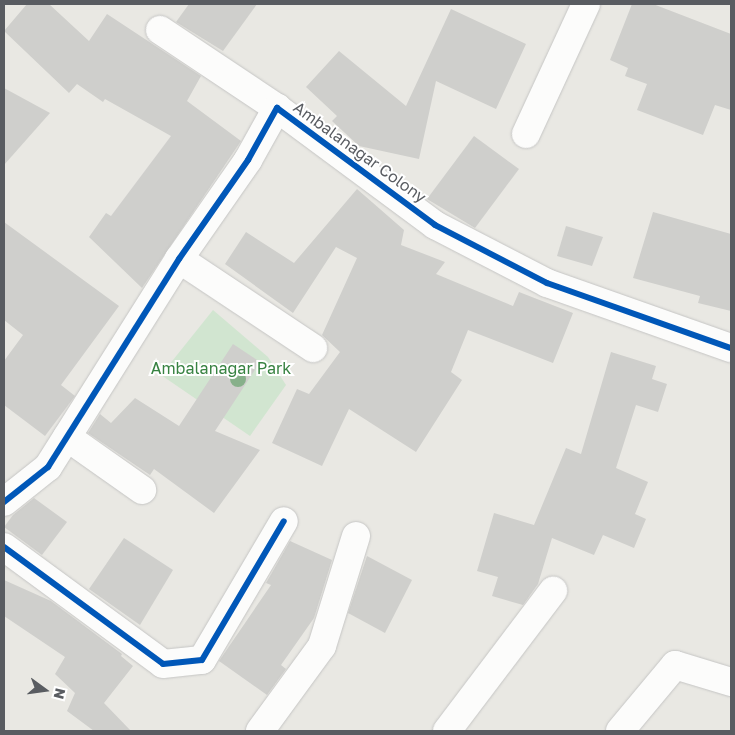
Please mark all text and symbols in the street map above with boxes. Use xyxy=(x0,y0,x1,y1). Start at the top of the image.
street label: Ambalanagar Colony xyxy=(290,97,430,207)
park label: Ambalanagar Park xyxy=(151,358,291,378)
north arrow xyxy=(20,665,70,715)
text: N xyxy=(51,687,70,701)

